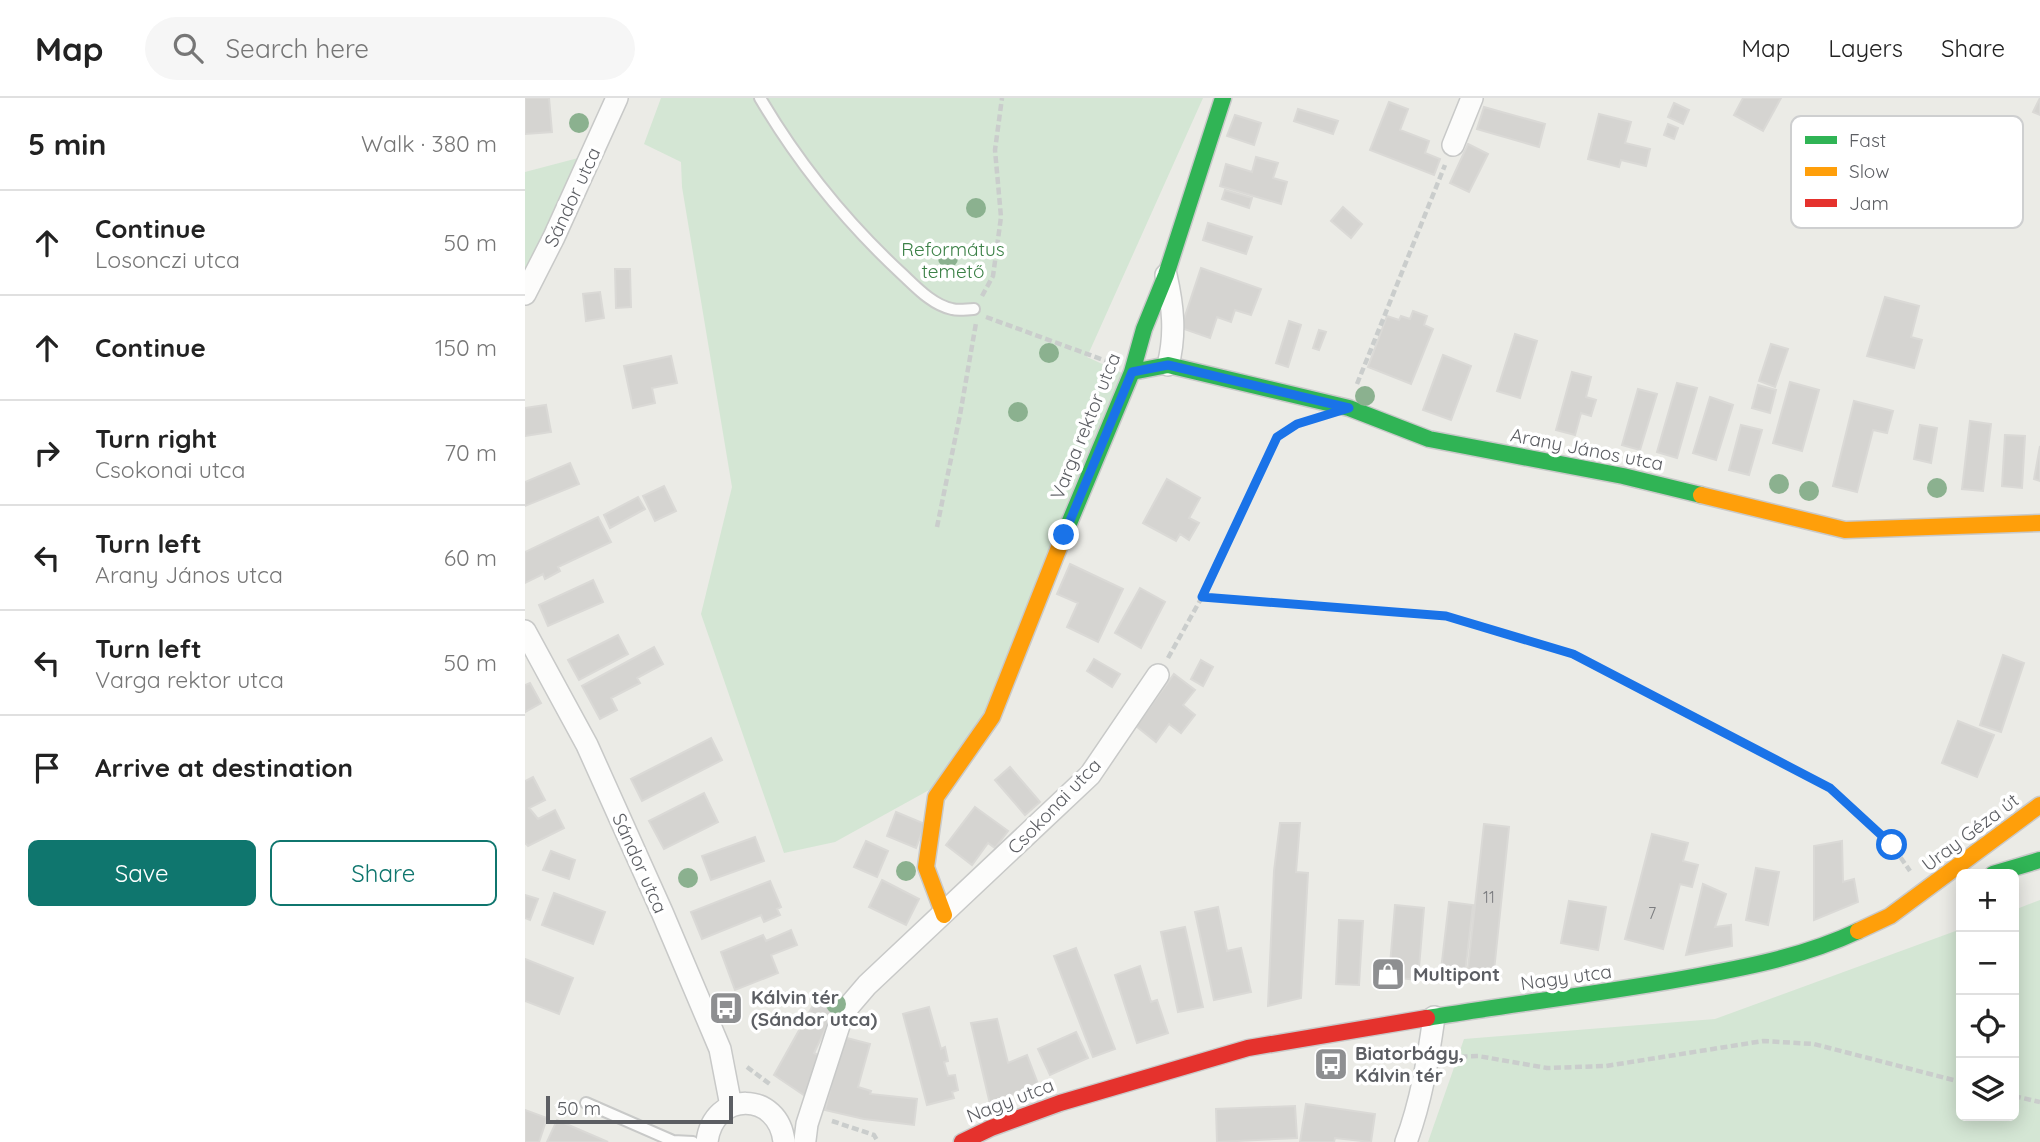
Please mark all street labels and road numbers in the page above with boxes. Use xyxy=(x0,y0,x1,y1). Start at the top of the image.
street label: Sándor utca xyxy=(538,143,606,251)
street label: Varga rektor utca xyxy=(1045,349,1125,503)
street label: Arany János utca xyxy=(1509,422,1665,476)
street label: Csokonai utca xyxy=(1002,753,1106,859)
street label: Uray Géza út xyxy=(1917,788,2023,876)
street label: Sándor utca xyxy=(607,809,673,917)
street label: Nagy utca xyxy=(1519,959,1613,995)
street label: Nagy utca xyxy=(963,1072,1057,1128)

